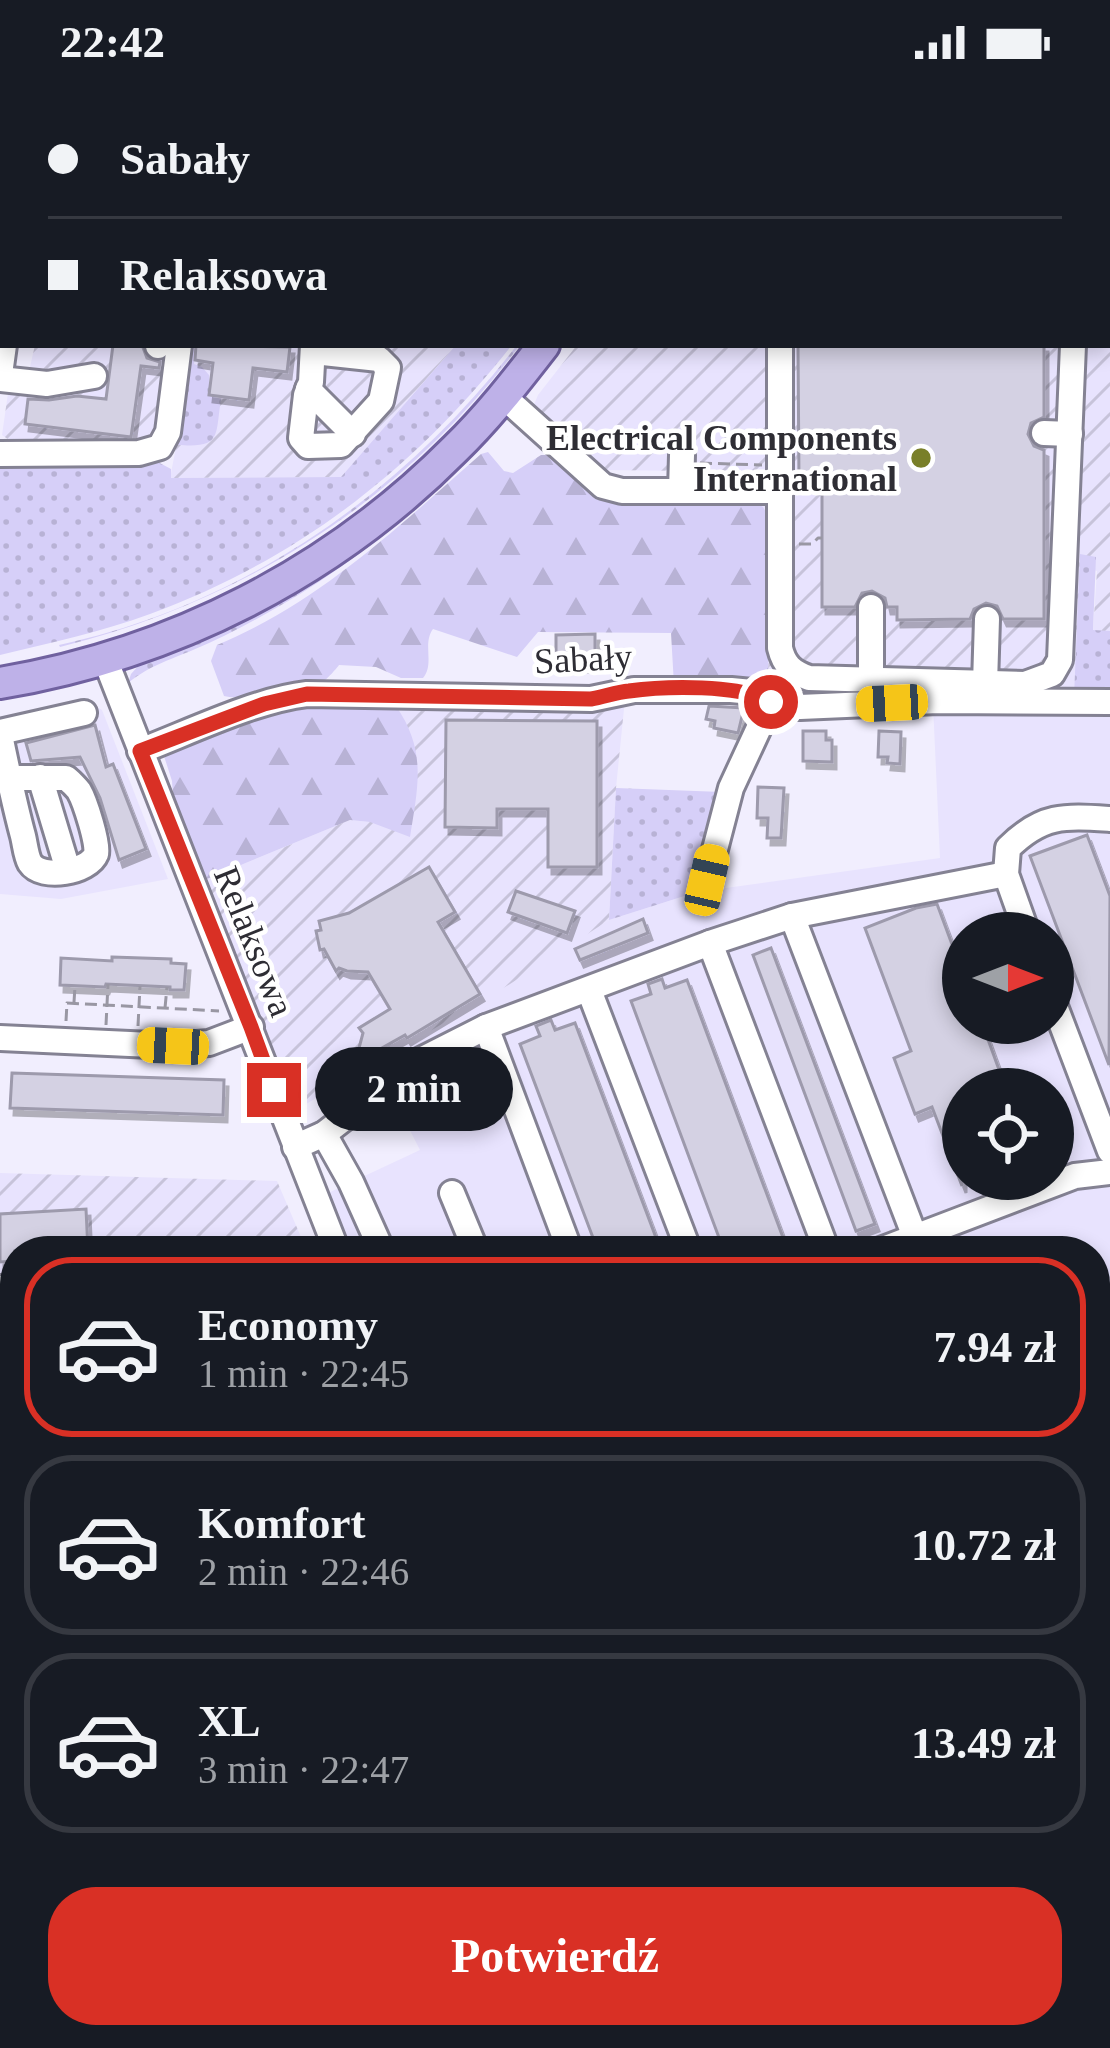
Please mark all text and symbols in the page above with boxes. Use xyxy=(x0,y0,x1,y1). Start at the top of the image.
text: 22:42 xyxy=(60,17,165,67)
text: Sabały xyxy=(120,134,250,184)
text: Relaksowa xyxy=(120,250,328,300)
place label: Electrical Components International xyxy=(546,418,897,499)
marker: Electrical Components International xyxy=(908,445,934,471)
street label: Sabały xyxy=(533,636,633,682)
route start xyxy=(744,675,798,729)
car xyxy=(855,683,929,723)
car xyxy=(681,841,733,919)
street label: Relaksowa xyxy=(206,861,302,1022)
north arrow xyxy=(942,912,1074,1044)
map controls xyxy=(942,912,1074,1200)
car xyxy=(136,1026,210,1066)
callout: 2 min xyxy=(316,1048,514,1132)
route end xyxy=(247,1063,301,1117)
text: 2 min xyxy=(367,1067,461,1110)
button: locate xyxy=(942,1068,1074,1200)
icon: car xyxy=(54,1293,162,1401)
text: Economy xyxy=(198,1300,378,1350)
text: 7.94 zł xyxy=(934,1322,1056,1372)
text: 1 min · 22:45 xyxy=(198,1352,409,1395)
icon: car xyxy=(54,1491,162,1599)
text: Komfort xyxy=(198,1498,365,1548)
text: 10.72 zł xyxy=(911,1520,1056,1570)
text: 2 min · 22:46 xyxy=(198,1550,409,1593)
icon: car xyxy=(54,1689,162,1797)
text: XL xyxy=(198,1696,261,1746)
text: 13.49 zł xyxy=(911,1718,1056,1768)
text: 3 min · 22:47 xyxy=(198,1748,409,1791)
button: Potwierdź xyxy=(48,1887,1062,2025)

